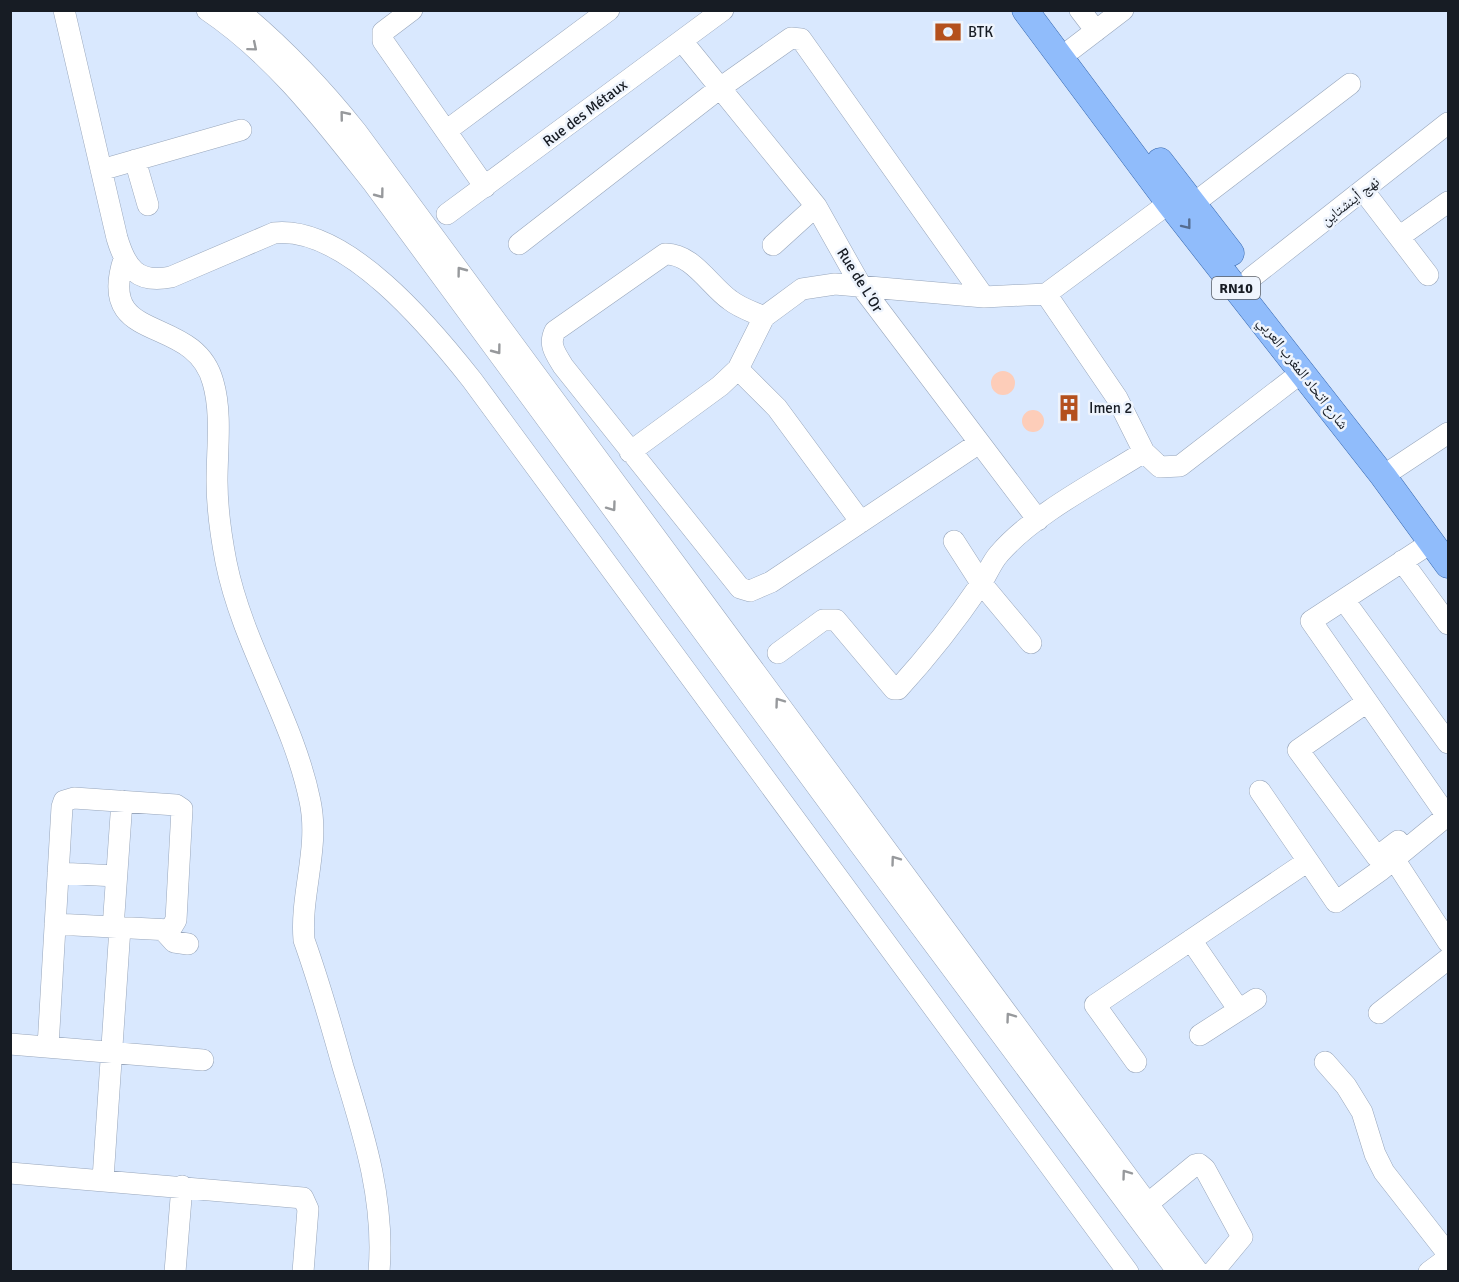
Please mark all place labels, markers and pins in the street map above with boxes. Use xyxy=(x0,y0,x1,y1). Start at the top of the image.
bank icon: BTK xyxy=(933,17,963,47)
place label: BTK xyxy=(968,23,993,41)
building icon: Imen 2 xyxy=(1054,393,1084,423)
place label: Imen 2 xyxy=(1089,399,1132,417)

